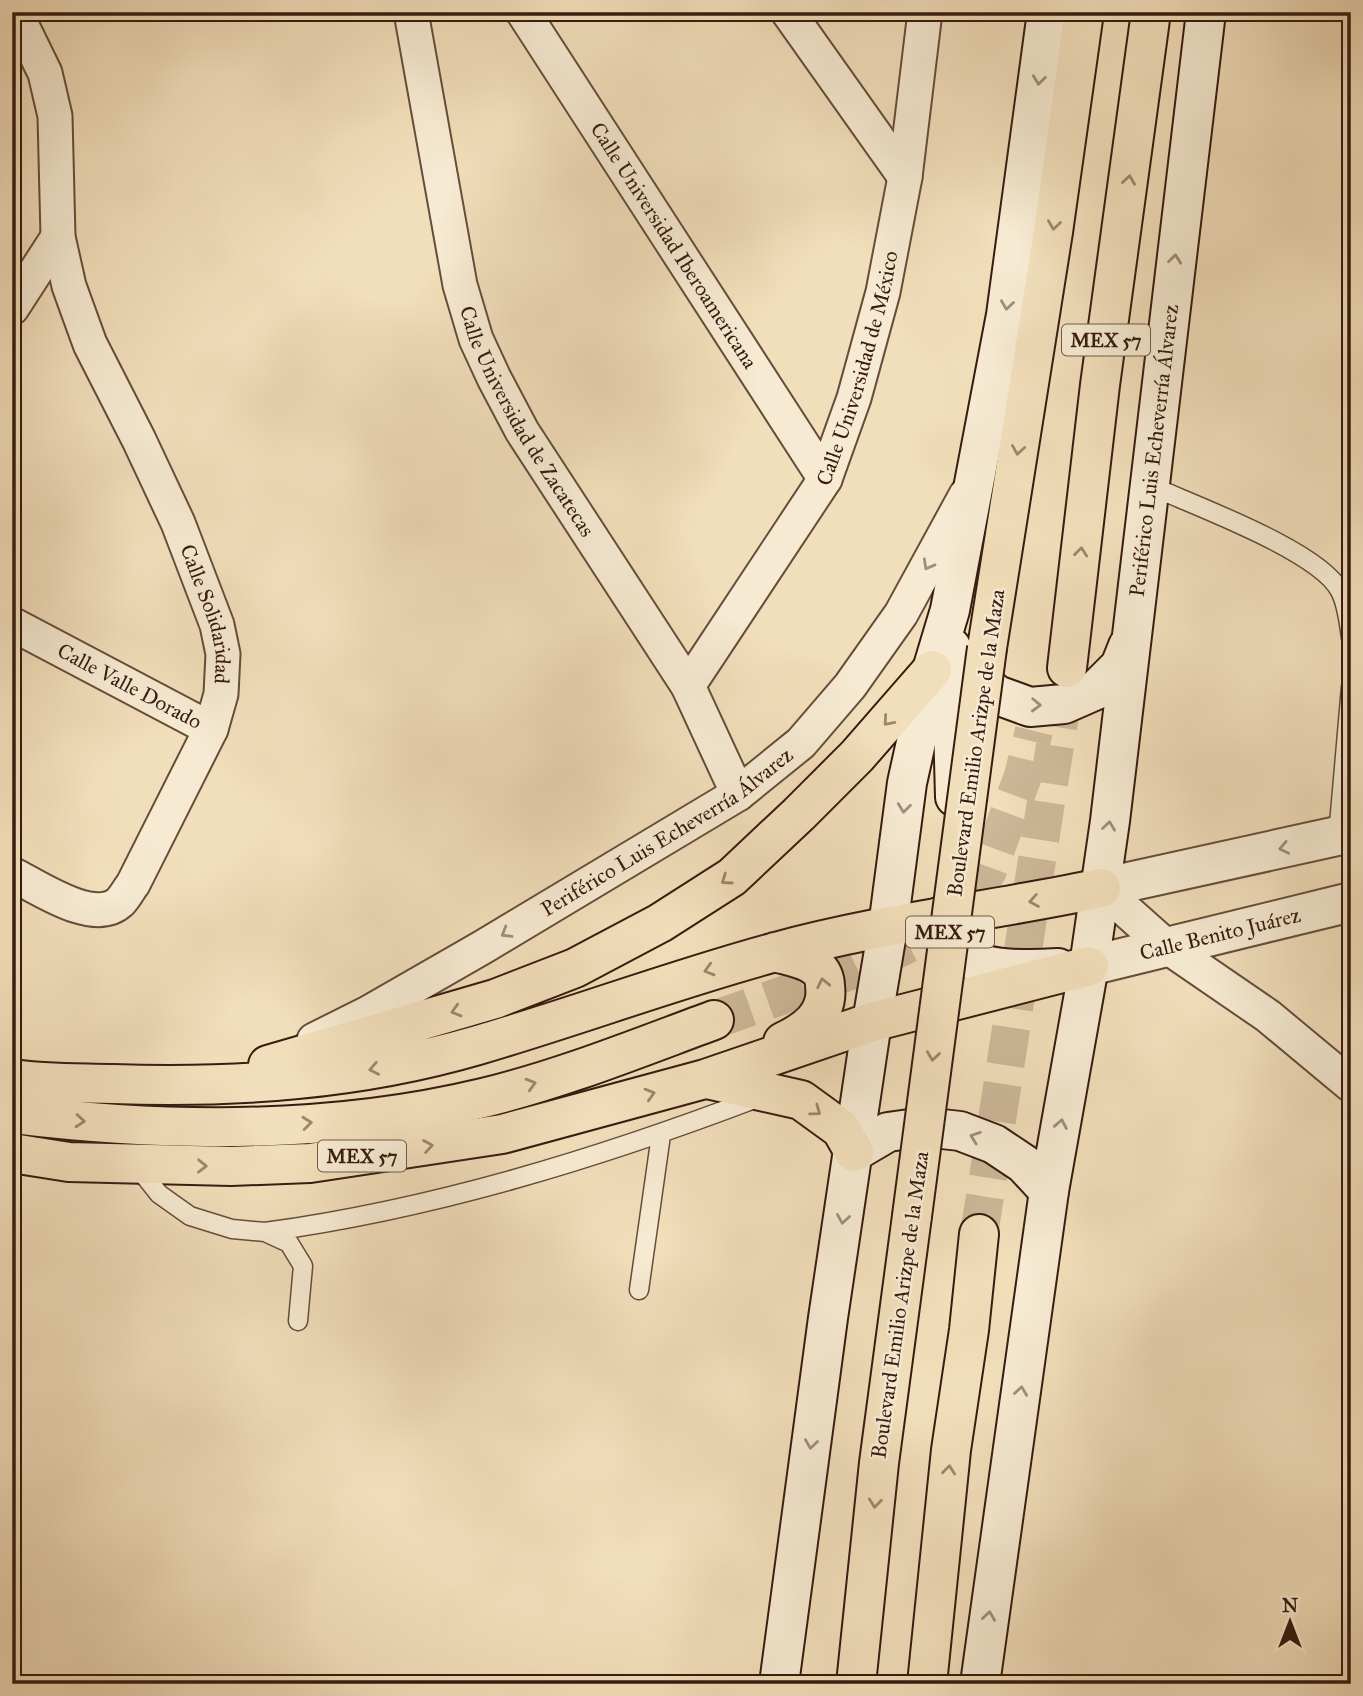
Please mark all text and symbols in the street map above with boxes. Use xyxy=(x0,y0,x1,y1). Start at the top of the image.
one-way arrow xyxy=(1031,74,1046,86)
street label: Calle Universidad Iberoamericana xyxy=(585,117,763,374)
one-way arrow xyxy=(1121,174,1136,186)
one-way arrow xyxy=(1046,219,1061,231)
street label: Calle Universidad de México xyxy=(811,248,904,489)
one-way arrow xyxy=(1167,253,1182,265)
one-way arrow xyxy=(1000,299,1015,311)
street label: Periférico Luis Echeverría Álvarez xyxy=(1124,302,1184,598)
street label: Calle Universidad de Zacatecas xyxy=(454,303,600,542)
road number: MEX 57 xyxy=(1062,324,1150,356)
one-way arrow xyxy=(1011,444,1026,456)
street label: Calle Solidaridad xyxy=(174,541,236,685)
one-way arrow xyxy=(1073,546,1088,557)
one-way arrow xyxy=(923,558,936,570)
street label: Boulevard Emilio Arizpe de la Maza xyxy=(942,587,1010,898)
street label: Calle Valle Dorado xyxy=(53,637,206,735)
one-way arrow xyxy=(1031,697,1042,713)
one-way arrow xyxy=(884,713,896,726)
street label: Periférico Luis Echeverría Álvarez xyxy=(536,742,798,922)
one-way arrow xyxy=(896,803,911,814)
one-way arrow xyxy=(1102,820,1117,832)
one-way arrow xyxy=(1278,839,1290,854)
one-way arrow xyxy=(721,872,734,884)
one-way arrow xyxy=(1028,893,1040,908)
street label: Calle Benito Juárez xyxy=(1137,902,1303,966)
road number: MEX 57 xyxy=(906,916,994,948)
one-way arrow xyxy=(501,925,514,938)
one-way arrow xyxy=(704,962,716,977)
one-way arrow xyxy=(817,977,832,989)
one-way arrow xyxy=(450,1002,462,1017)
one-way arrow xyxy=(926,1050,941,1061)
one-way arrow xyxy=(368,1061,380,1076)
one-way arrow xyxy=(525,1078,537,1093)
one-way arrow xyxy=(643,1088,655,1102)
one-way arrow xyxy=(808,1103,821,1115)
one-way arrow xyxy=(75,1113,86,1128)
one-way arrow xyxy=(301,1116,313,1131)
one-way arrow xyxy=(1052,1118,1067,1130)
one-way arrow xyxy=(970,1131,982,1145)
one-way arrow xyxy=(423,1139,434,1154)
road number: MEX 57 xyxy=(318,1140,406,1172)
street label: Boulevard Emilio Arizpe de la Maza xyxy=(866,1149,934,1460)
one-way arrow xyxy=(197,1158,208,1174)
one-way arrow xyxy=(836,1213,851,1225)
one-way arrow xyxy=(1013,1385,1028,1397)
one-way arrow xyxy=(804,1438,819,1450)
one-way arrow xyxy=(941,1464,956,1475)
one-way arrow xyxy=(868,1498,883,1509)
north arrow xyxy=(1254,1588,1324,1658)
text: N xyxy=(1282,1594,1298,1617)
one-way arrow xyxy=(982,1610,997,1622)

